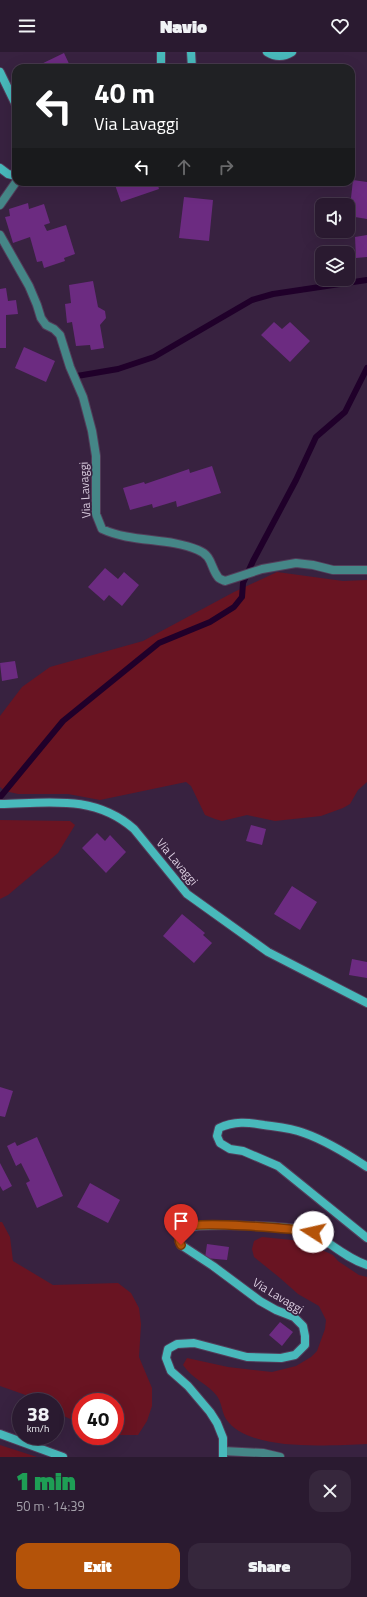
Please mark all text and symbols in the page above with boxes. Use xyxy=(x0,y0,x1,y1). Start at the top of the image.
text: Navio xyxy=(160,13,207,40)
icon: menu xyxy=(16,15,38,37)
icon: heart xyxy=(329,15,351,37)
text: 40 m xyxy=(94,71,155,114)
icon: left xyxy=(28,80,80,132)
text: Via Lavaggi xyxy=(94,110,179,137)
icon: left xyxy=(131,156,153,178)
icon: ahead xyxy=(173,156,195,178)
icon: right xyxy=(215,156,237,178)
map controls xyxy=(315,198,355,286)
button: sound xyxy=(315,198,355,238)
button: layers xyxy=(315,246,355,286)
street label: Via Lavaggi xyxy=(74,461,95,519)
street label: Via Lavaggi xyxy=(152,834,203,889)
pin xyxy=(164,1204,198,1245)
icon: arrive xyxy=(170,1210,192,1232)
position arrow xyxy=(292,1211,334,1253)
street label: Via Lavaggi xyxy=(249,1273,307,1318)
speed limit sign: 40 xyxy=(72,1393,124,1445)
text: 38 xyxy=(27,1398,49,1429)
text: km/h xyxy=(27,1421,49,1436)
text: 1 min xyxy=(16,1463,76,1499)
button: close xyxy=(309,1470,351,1512)
text: 50 m · 14:39 xyxy=(16,1496,85,1516)
button: Exit xyxy=(16,1543,180,1589)
button: Share xyxy=(188,1543,351,1589)

